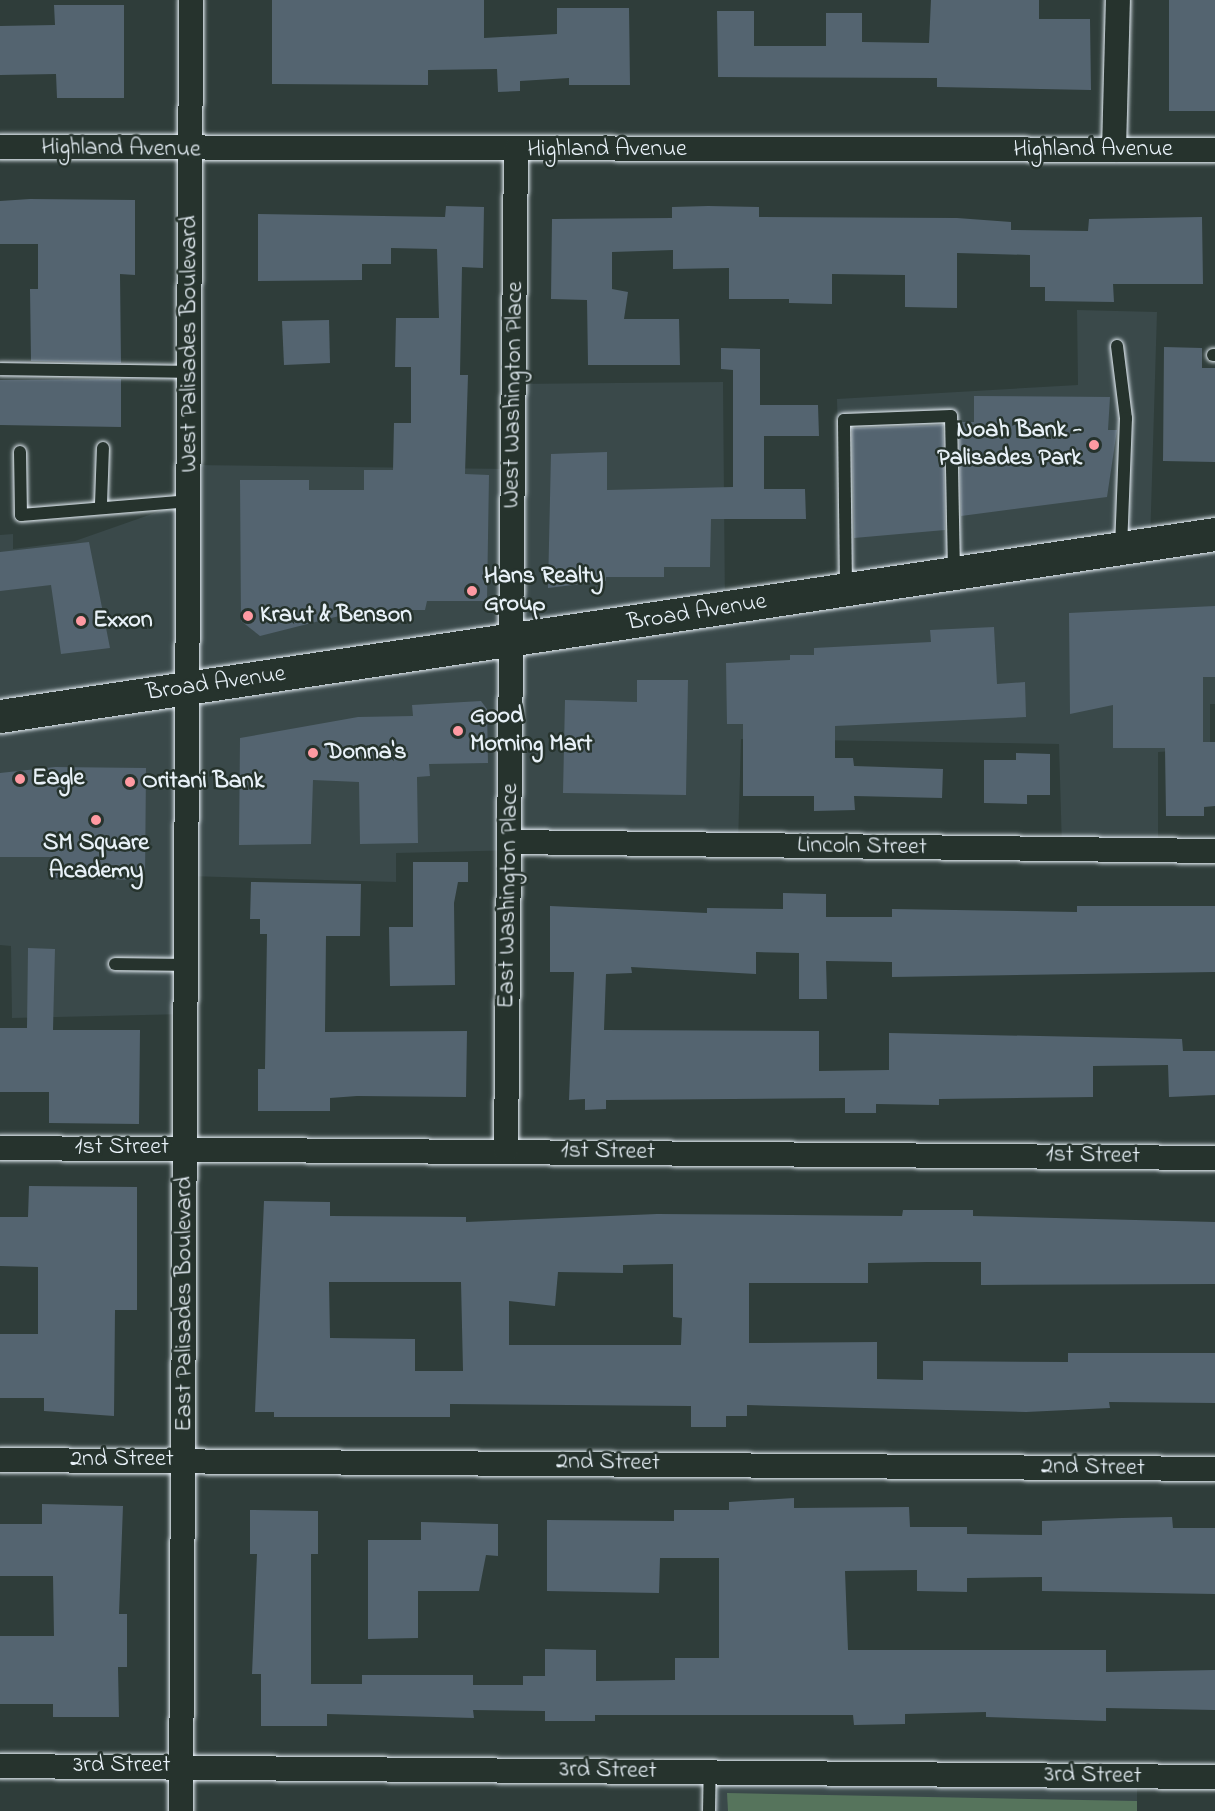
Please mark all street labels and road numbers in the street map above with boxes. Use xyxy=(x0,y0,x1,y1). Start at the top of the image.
street label: Highland Avenue xyxy=(41,133,201,165)
street label: Highland Avenue xyxy=(527,136,687,164)
street label: Highland Avenue xyxy=(1013,136,1173,164)
street label: West Palisades Boulevard xyxy=(176,215,204,473)
street label: West Washington Place xyxy=(498,281,530,509)
street label: Broad Avenue xyxy=(625,588,769,638)
street label: Broad Avenue xyxy=(145,660,287,708)
street label: East Washington Place xyxy=(493,783,525,1009)
street label: Lincoln Street xyxy=(797,831,927,863)
street label: 1st Street xyxy=(75,1134,169,1162)
street label: 1st Street xyxy=(561,1137,655,1167)
street label: 1st Street xyxy=(1046,1141,1140,1171)
street label: East Palisades Boulevard xyxy=(171,1176,199,1432)
street label: 2nd Street xyxy=(70,1446,174,1474)
street label: 2nd Street xyxy=(556,1448,660,1478)
street label: 2nd Street xyxy=(1041,1453,1145,1483)
street label: 3rd Street xyxy=(73,1752,171,1780)
street label: 3rd Street xyxy=(559,1756,657,1786)
street label: 3rd Street xyxy=(1044,1761,1142,1791)

